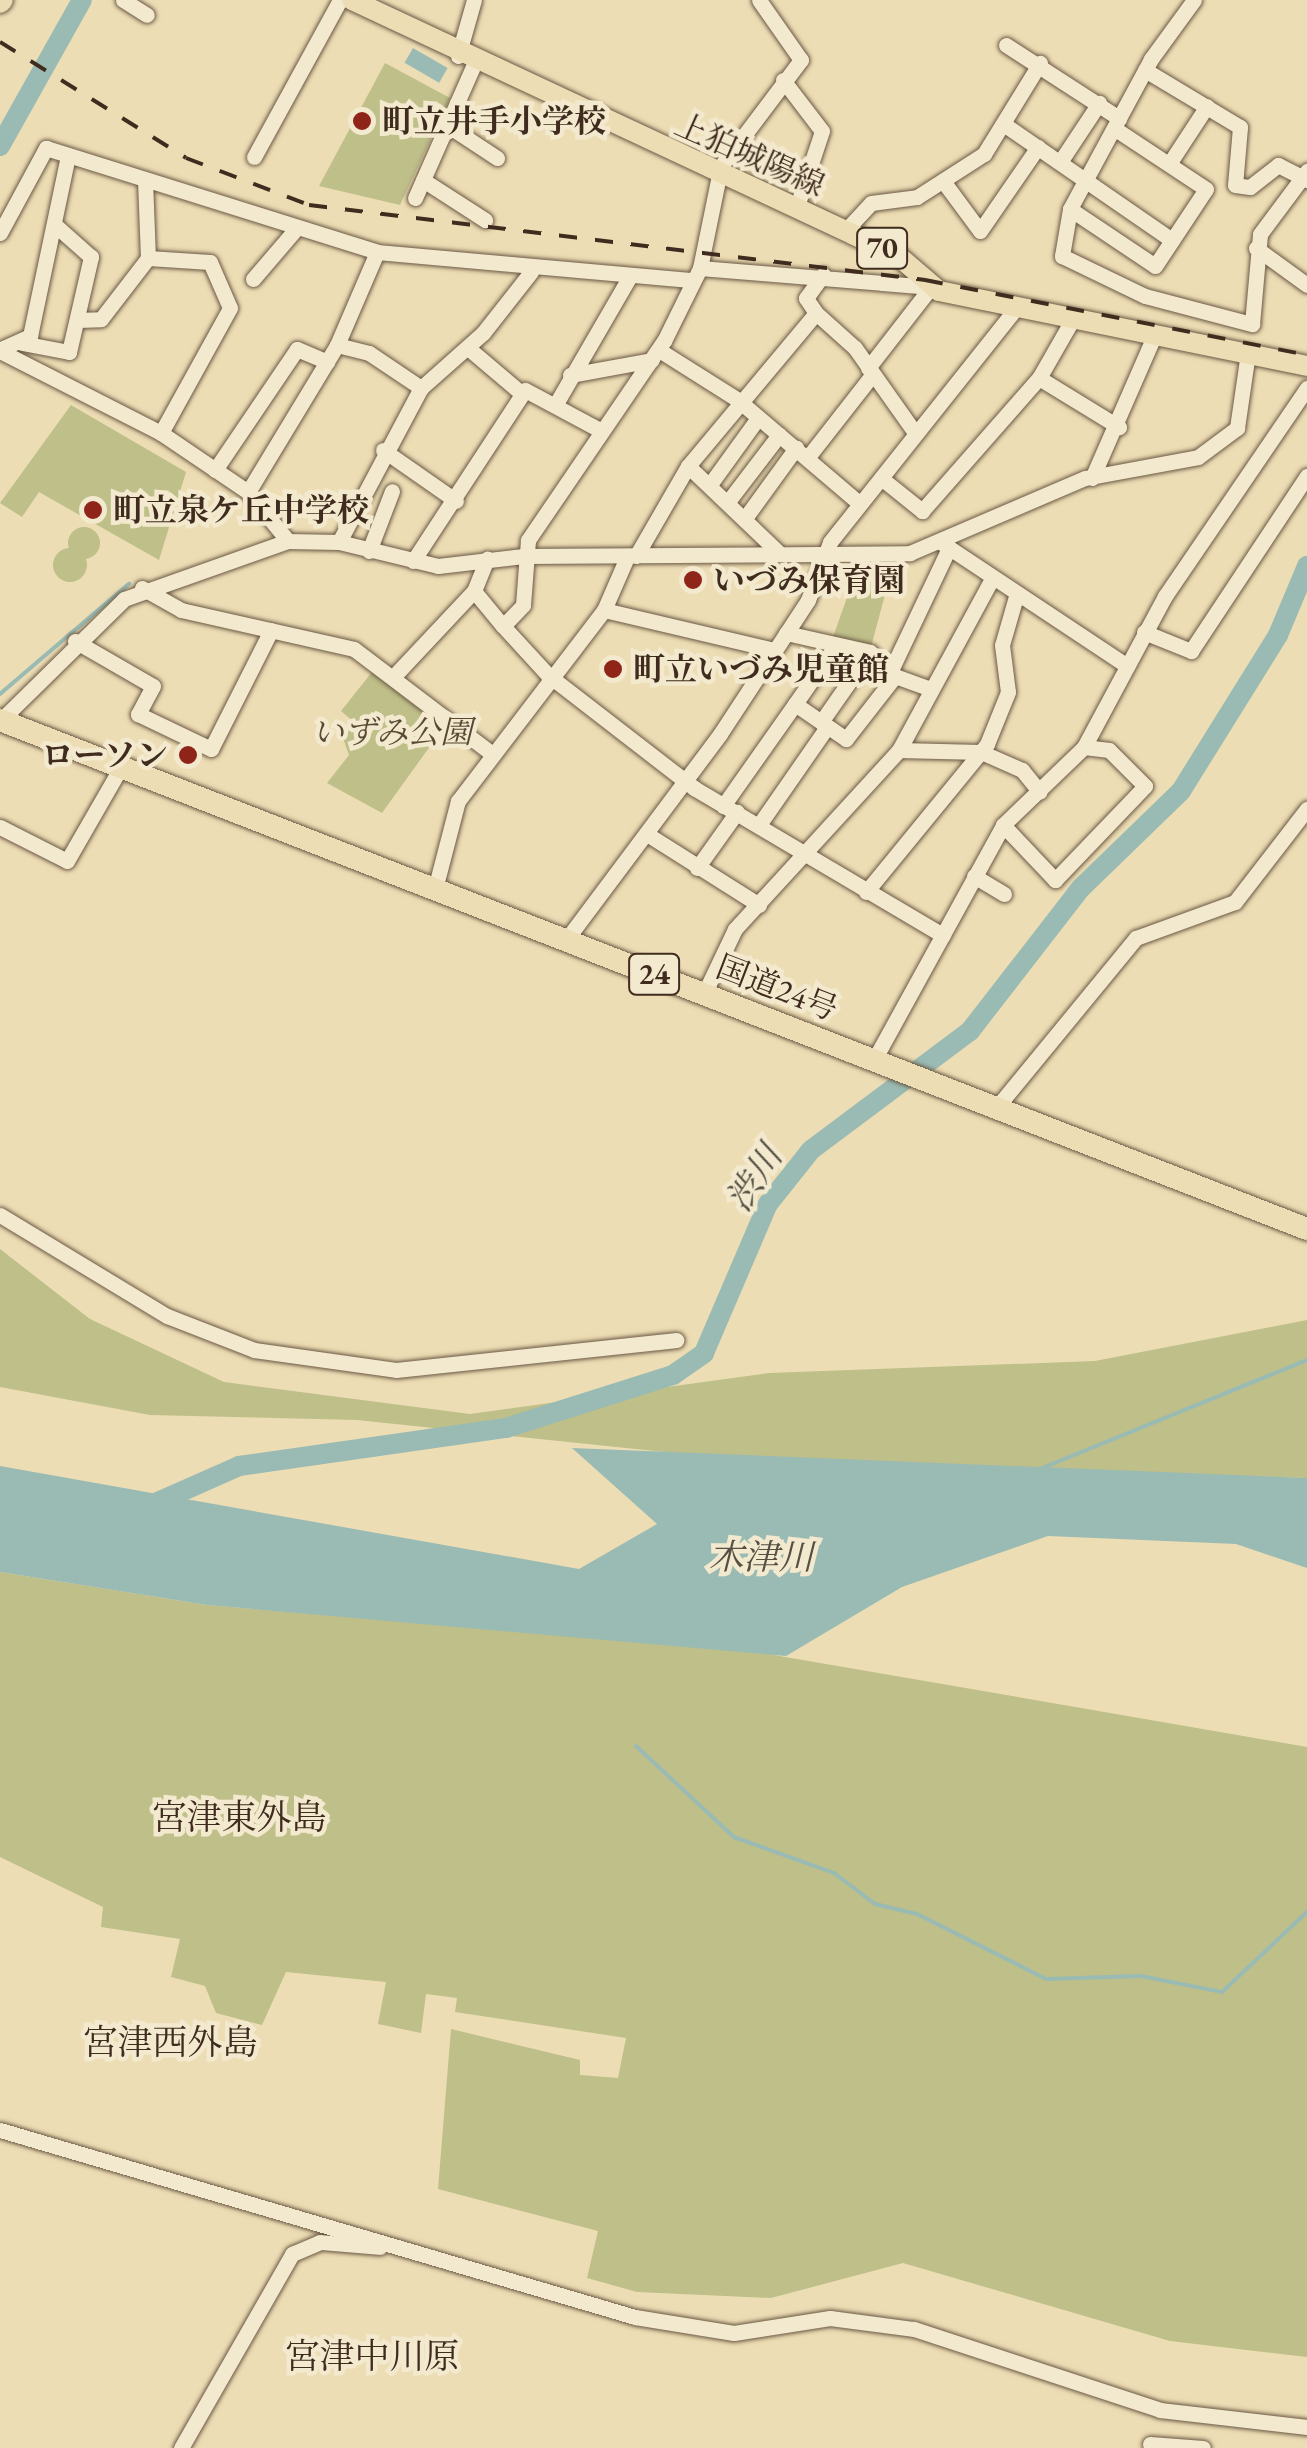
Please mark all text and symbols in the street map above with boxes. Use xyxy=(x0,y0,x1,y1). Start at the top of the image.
place label: 町立井手小学校 xyxy=(382,102,606,140)
street label: 上狛城陽線 xyxy=(669,105,831,205)
marker: 町立井手小学校 xyxy=(351,110,373,132)
road number: 70 xyxy=(854,223,910,273)
place label: 町立泉ケ丘中学校 xyxy=(113,491,369,529)
marker: 町立泉ケ丘中学校 xyxy=(82,499,104,521)
place label: いづみ保育園 xyxy=(713,561,905,599)
marker: いづみ保育園 xyxy=(682,569,704,591)
place label: 町立いづみ児童館 xyxy=(633,650,889,688)
marker: 町立いづみ児童館 xyxy=(602,658,624,680)
park label: いずみ公園 xyxy=(312,713,472,751)
place label: ローソン xyxy=(40,736,168,774)
marker: ローソン xyxy=(177,744,199,766)
street label: 国道24号 xyxy=(711,947,843,1029)
road number: 24 xyxy=(626,949,682,999)
water label: 渋川 xyxy=(717,1137,791,1219)
water label: 木津川 xyxy=(709,1536,813,1578)
district label: 宮津東外島 xyxy=(152,1796,326,1838)
district label: 宮津西外島 xyxy=(83,2021,257,2063)
district label: 宮津中川原 xyxy=(285,2335,459,2377)

